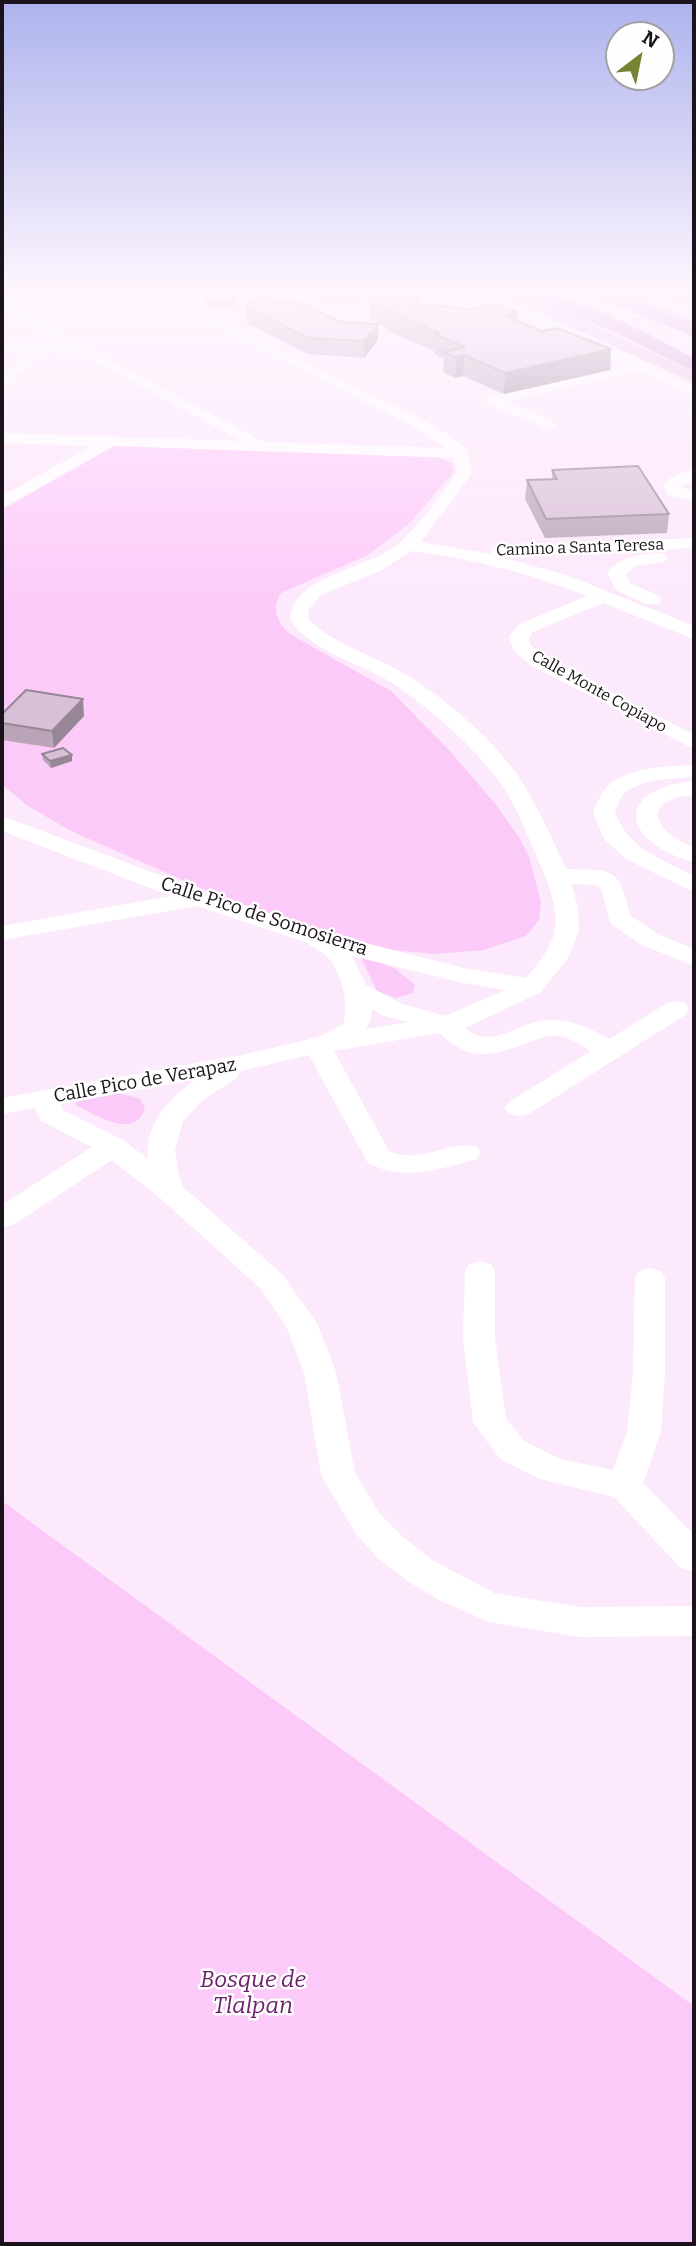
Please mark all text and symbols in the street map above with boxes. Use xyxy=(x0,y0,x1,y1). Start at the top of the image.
north arrow xyxy=(605,21,675,91)
text: N xyxy=(638,26,663,53)
street label: Camino a Santa Teresa xyxy=(496,535,664,561)
street label: Calle Monte Copiapo xyxy=(528,647,670,737)
street label: Calle Pico de Somosierra xyxy=(158,873,370,961)
street label: Calle Pico de Verapaz xyxy=(52,1054,238,1108)
park label: Bosque de Tlalpan xyxy=(200,1967,306,2021)

